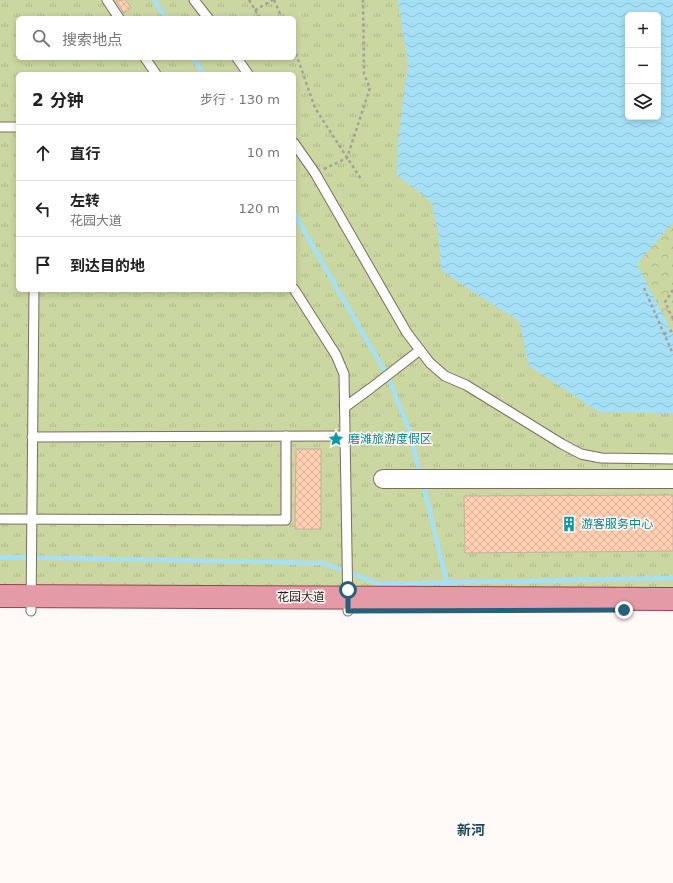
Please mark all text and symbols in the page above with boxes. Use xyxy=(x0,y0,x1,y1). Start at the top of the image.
map controls xyxy=(625,12,661,120)
button: + xyxy=(625,12,661,48)
search box xyxy=(16,16,296,60)
icon: search xyxy=(30,27,52,49)
text: 搜索地点 xyxy=(62,31,122,49)
button: − xyxy=(625,48,661,84)
button: layers xyxy=(625,84,661,120)
text: 2 分钟 xyxy=(32,90,84,110)
text: 步行 · 130 m xyxy=(200,92,280,107)
icon: ahead xyxy=(32,142,54,164)
text: 直行 xyxy=(70,145,100,163)
text: 10 m xyxy=(247,145,280,160)
text: 左转 xyxy=(70,192,100,210)
icon: left xyxy=(32,198,54,220)
text: 120 m xyxy=(238,201,280,216)
text: 花园大道 xyxy=(70,213,122,228)
icon: arrive xyxy=(32,254,54,276)
text: 到达目的地 xyxy=(70,257,145,275)
place icon: 磨滩旅游度假区 xyxy=(327,430,345,448)
place label: 磨滩旅游度假区 xyxy=(348,432,432,446)
building icon: 游客服务中心 xyxy=(560,515,578,533)
place label: 游客服务中心 xyxy=(581,517,653,531)
route start xyxy=(339,581,357,599)
street label: 花园大道 xyxy=(277,590,325,604)
route end xyxy=(615,601,633,619)
district label: 新河 xyxy=(457,822,485,838)

